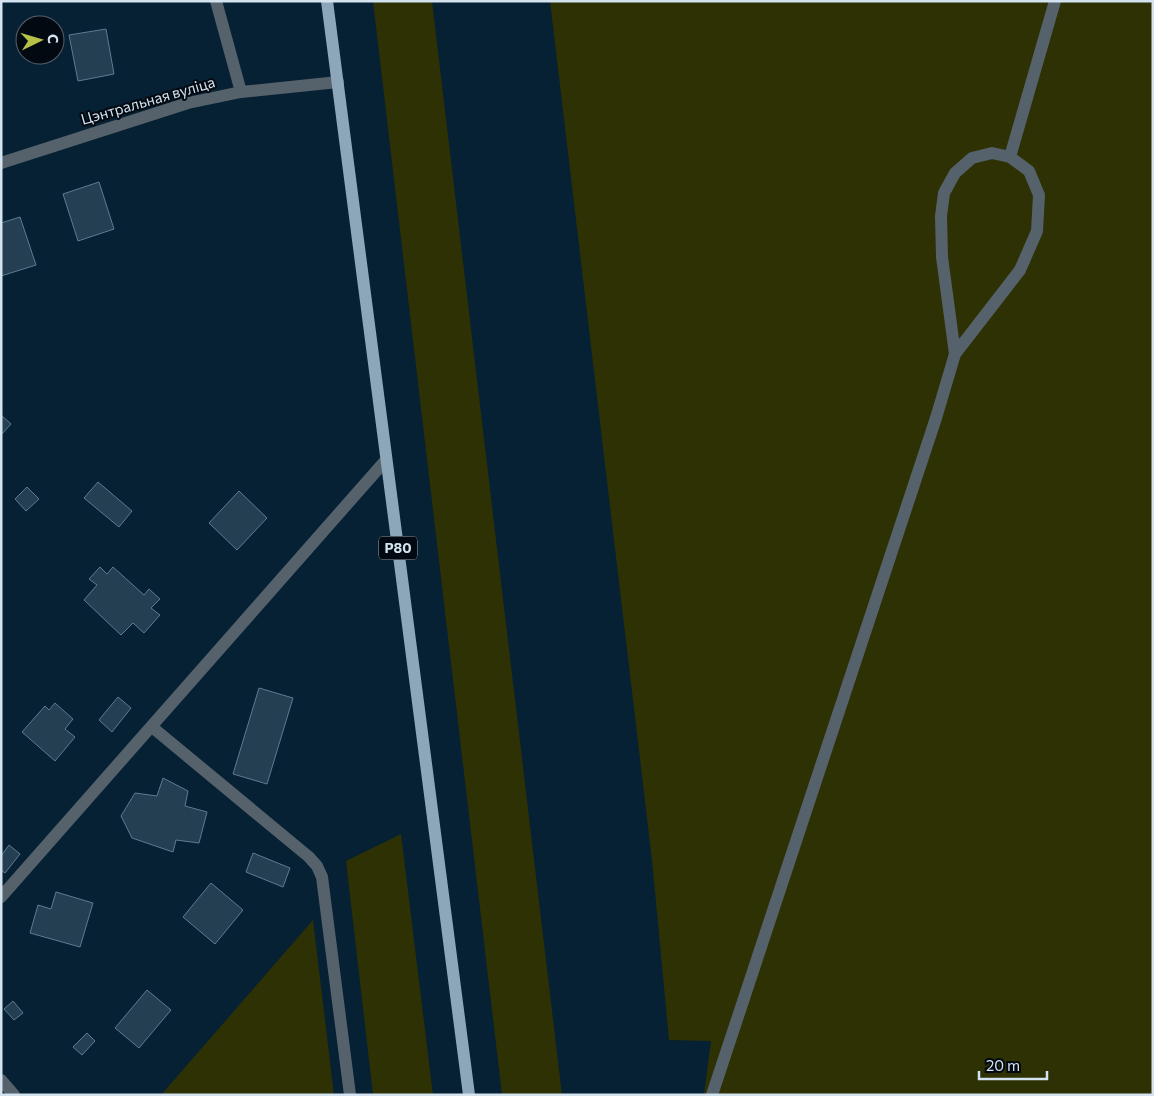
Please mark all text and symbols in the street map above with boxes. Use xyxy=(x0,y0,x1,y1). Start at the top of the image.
north arrow xyxy=(15,15,65,65)
text: С xyxy=(45,33,62,44)
street label: Цэнтральная вуліца xyxy=(79,72,217,128)
road number: Р80 xyxy=(379,536,417,560)
scale bar xyxy=(979,1048,1046,1080)
text: 20 m xyxy=(986,1056,1020,1074)

